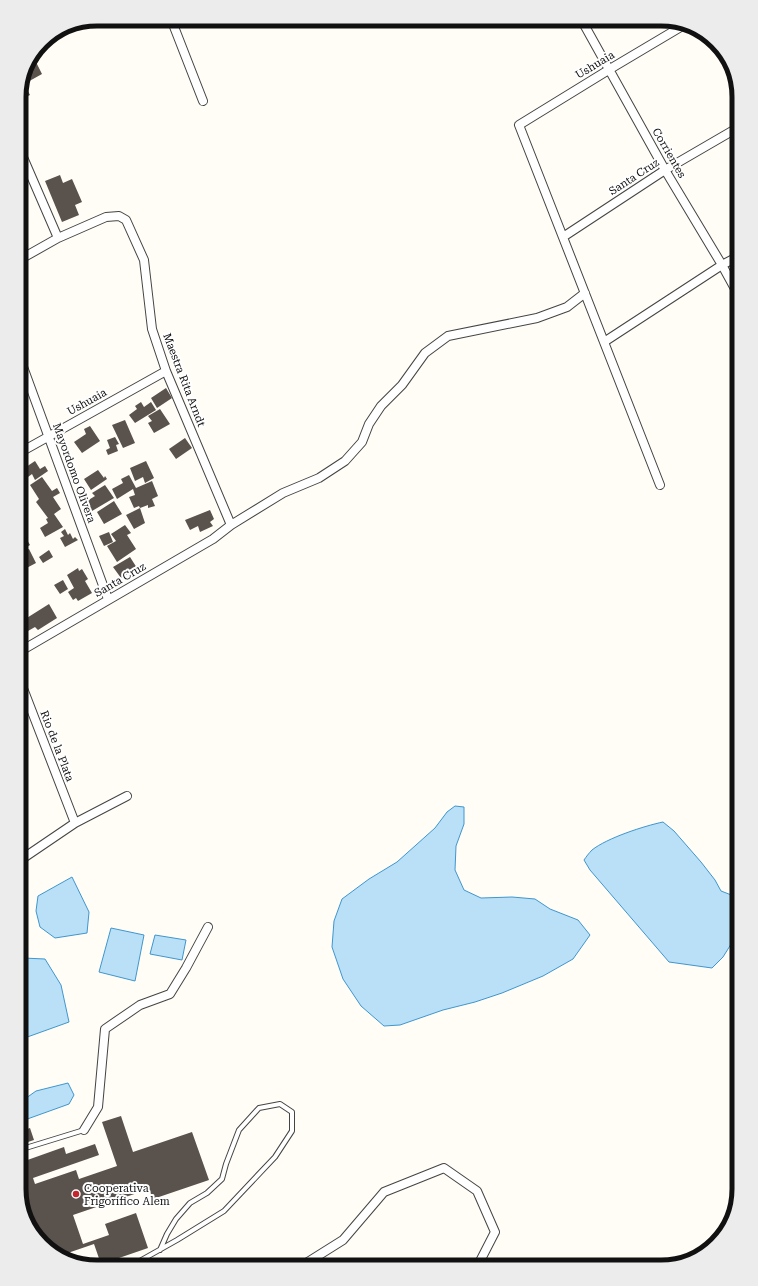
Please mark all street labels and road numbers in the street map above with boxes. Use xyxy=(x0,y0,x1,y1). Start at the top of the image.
street label: Ushuaia xyxy=(573,48,617,82)
street label: Corrientes xyxy=(649,126,689,180)
street label: Santa Cruz xyxy=(606,156,662,198)
street label: Maestra Rita Arndt xyxy=(160,331,208,429)
street label: Ushuaia xyxy=(65,386,109,418)
street label: Mayordomo Olivera xyxy=(50,421,98,525)
street label: Santa Cruz xyxy=(92,560,148,600)
street label: Rio de la Plata xyxy=(37,709,77,783)

